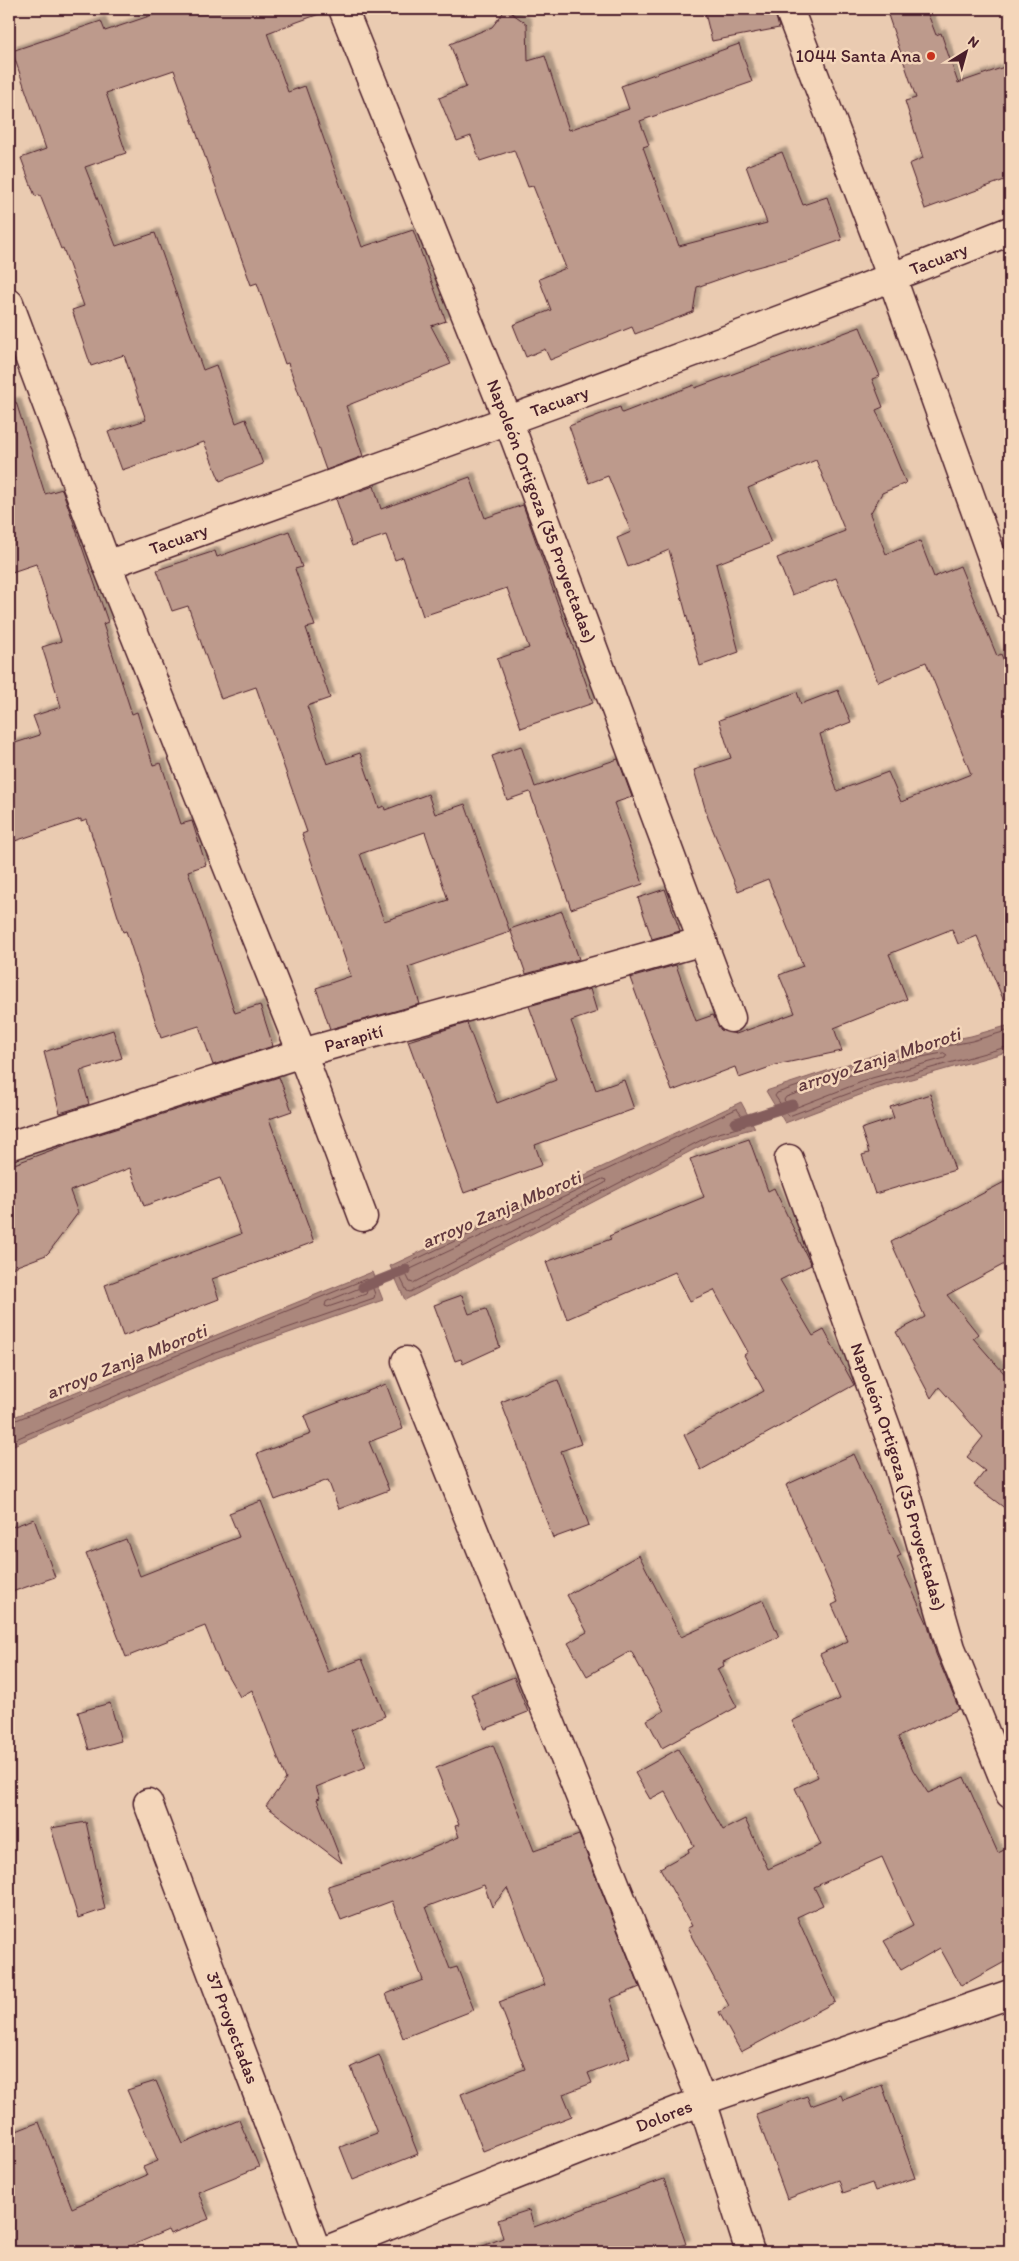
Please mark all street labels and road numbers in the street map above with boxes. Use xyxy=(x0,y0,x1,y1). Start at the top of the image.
street label: Tacuary xyxy=(906,238,971,280)
street label: Napoleón Ortigoza (35 Proyectadas) xyxy=(482,376,601,646)
street label: Tacuary xyxy=(527,381,592,422)
street label: Tacuary xyxy=(146,518,211,560)
street label: Parapití xyxy=(322,1020,386,1057)
street label: Napoleón Ortigoza (35 Proyectadas) xyxy=(845,1340,951,1613)
street label: 37 Proyectadas xyxy=(201,1968,264,2087)
street label: Dolores xyxy=(633,2095,695,2137)

